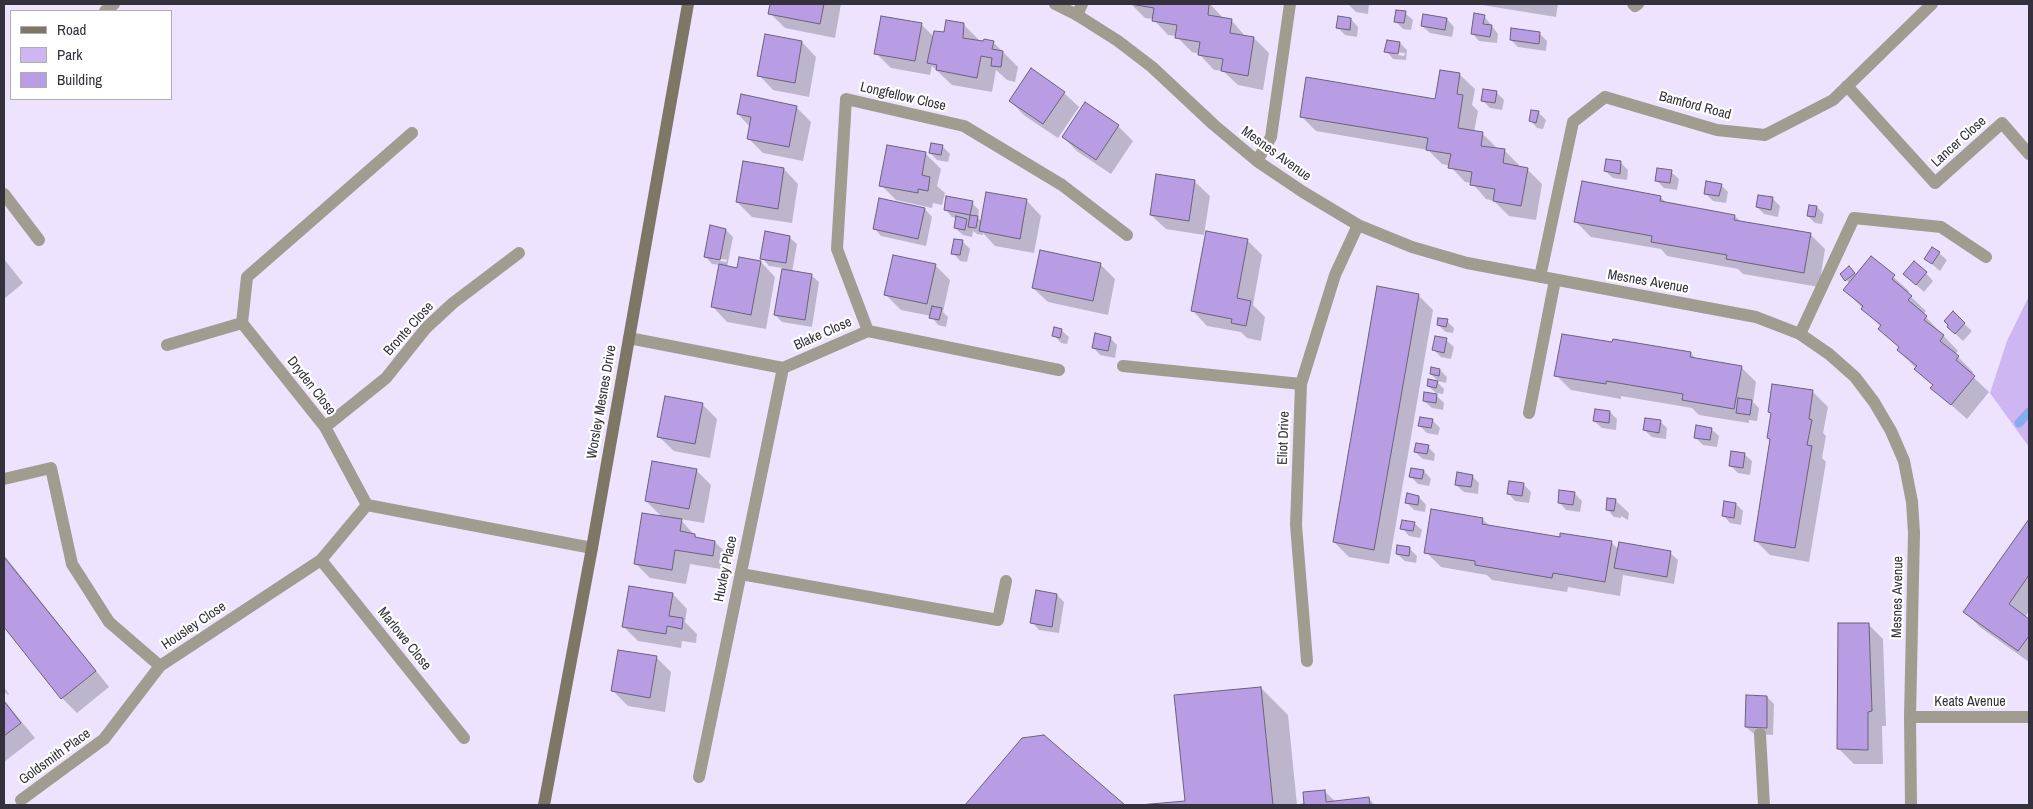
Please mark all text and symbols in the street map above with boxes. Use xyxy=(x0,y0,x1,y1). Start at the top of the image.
legend xyxy=(10,10,172,100)
text: Road xyxy=(57,19,86,40)
text: Park xyxy=(57,44,82,65)
text: Building xyxy=(57,69,102,90)
street label: Longfellow Close xyxy=(859,79,947,115)
street label: Bamford Road xyxy=(1657,88,1733,124)
street label: Lancer Close xyxy=(1928,113,1990,171)
street label: Mesnes Avenue xyxy=(1238,123,1314,185)
street label: Mesnes Avenue xyxy=(1606,267,1690,297)
street label: Bronte Close xyxy=(381,299,437,359)
street label: Blake Close xyxy=(792,314,854,354)
street label: Worsley Mesnes Drive xyxy=(584,344,620,460)
street label: Dryden Close xyxy=(283,353,339,419)
street label: Eliot Drive xyxy=(1275,411,1293,465)
street label: Huxley Place xyxy=(711,534,741,604)
street label: Mesnes Avenue xyxy=(1889,556,1907,638)
street label: Housley Close xyxy=(159,598,229,654)
street label: Marlowe Close xyxy=(374,604,434,674)
street label: Keats Avenue xyxy=(1934,694,2006,710)
street label: Goldsmith Place xyxy=(16,725,94,789)

